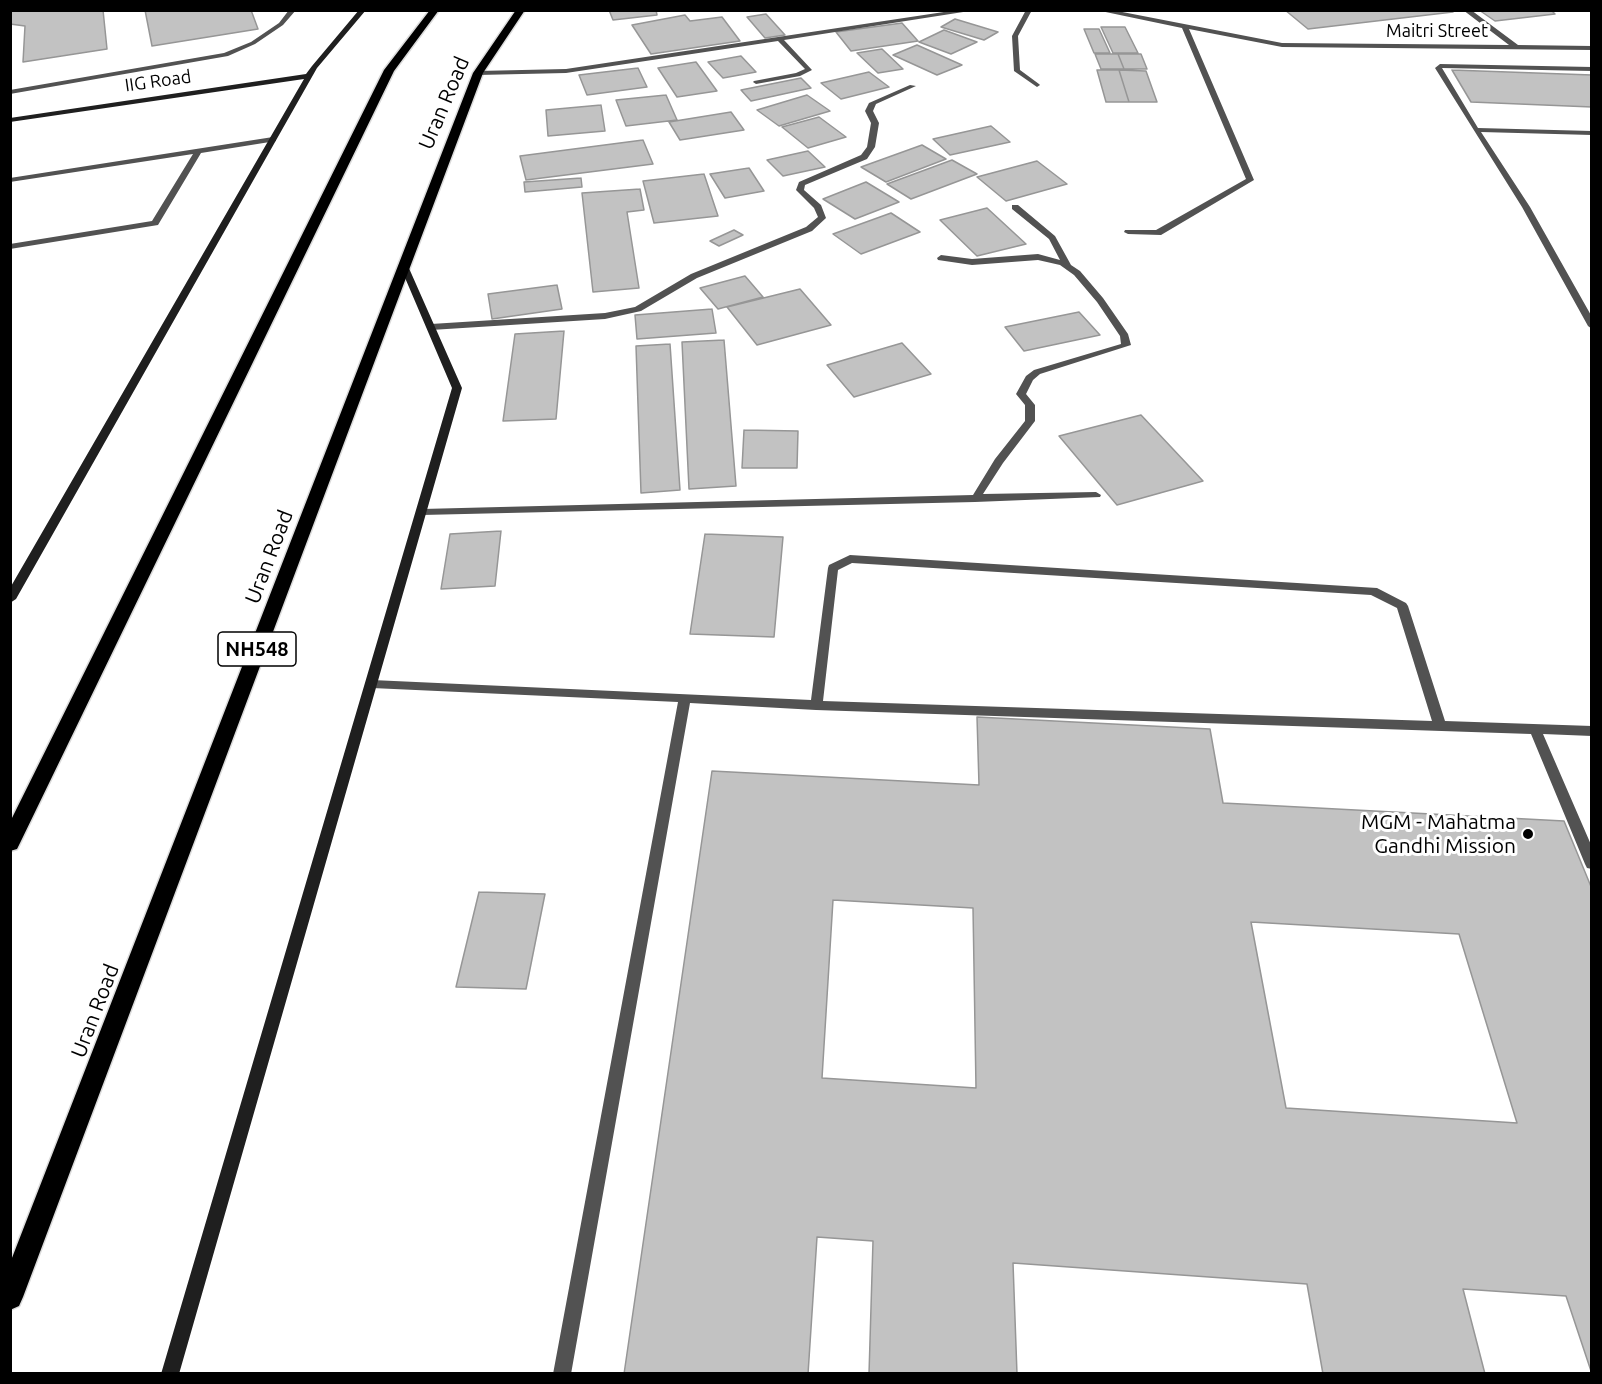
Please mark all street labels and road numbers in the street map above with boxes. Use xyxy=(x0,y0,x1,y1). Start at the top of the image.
street label: Maitri Street xyxy=(1386,20,1488,42)
street label: Uran Road xyxy=(413,53,475,153)
street label: IIG Road xyxy=(123,66,193,96)
street label: Uran Road xyxy=(240,507,298,607)
road number: NH548 xyxy=(218,632,296,666)
street label: Uran Road xyxy=(66,961,124,1061)

